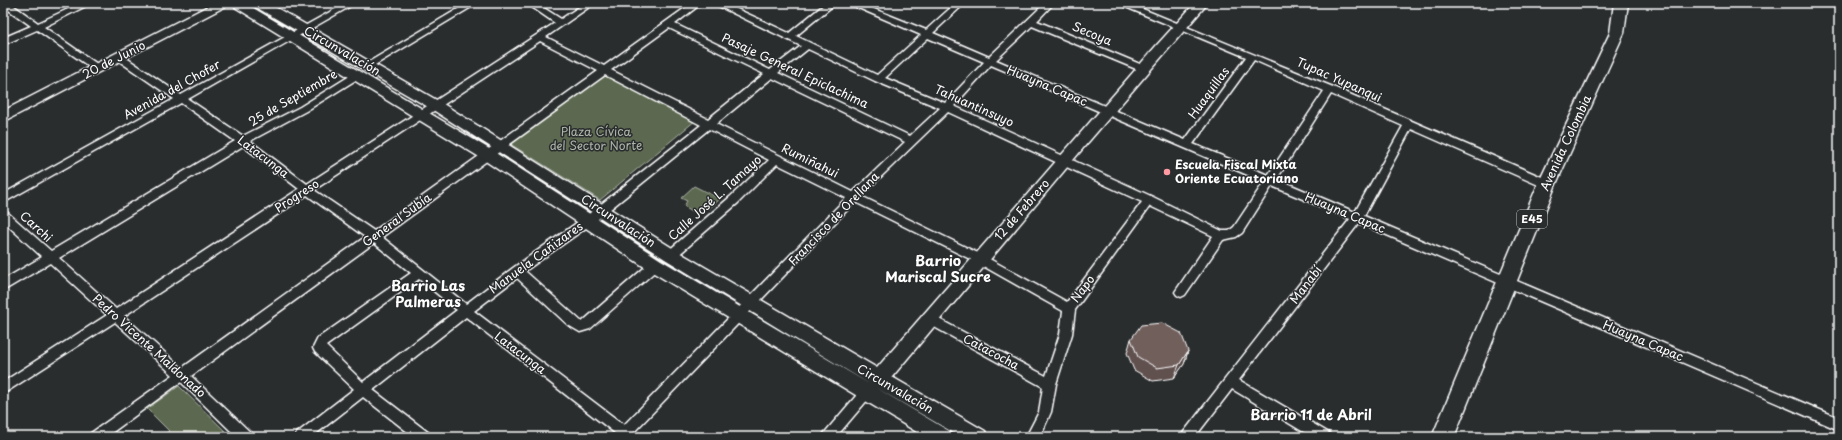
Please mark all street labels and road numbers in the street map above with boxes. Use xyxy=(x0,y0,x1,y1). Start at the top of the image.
street label: Secoya xyxy=(1070,17,1115,50)
street label: Circunvalación xyxy=(301,21,384,79)
street label: Pasaje General Epiclachima xyxy=(719,28,872,112)
street label: 20 de Junio xyxy=(79,35,148,83)
street label: Tupac Yupanqui xyxy=(1294,52,1385,106)
street label: Avenida del Chofer xyxy=(120,55,224,123)
street label: Huayna Capac xyxy=(1004,60,1090,110)
street label: Huaquillas xyxy=(1183,62,1233,122)
street label: 25 de Septiembre xyxy=(245,64,341,130)
street label: Tahuantinsuyo xyxy=(932,80,1017,131)
street label: Avenida Colombia xyxy=(1535,91,1595,194)
street label: Latacunga xyxy=(234,131,294,182)
street label: Rumiñahui xyxy=(779,139,842,182)
street label: Calle José L. Tamayo xyxy=(664,150,765,244)
street label: Francisco de Orellana xyxy=(784,167,883,269)
street label: Progreso xyxy=(271,174,323,216)
street label: 12 de Febrero xyxy=(989,174,1053,244)
street label: Huayna Capac xyxy=(1302,187,1388,237)
street label: General Subía xyxy=(358,188,435,250)
street label: Circunvalación xyxy=(578,189,659,251)
street label: Carchi xyxy=(16,207,57,246)
road number: E45 xyxy=(1517,210,1547,228)
street label: Manuela Cañizares xyxy=(485,217,587,297)
street label: Manabí xyxy=(1285,261,1326,307)
street label: Napo xyxy=(1066,271,1099,306)
street label: Pedro Vicente Maldonado xyxy=(89,289,211,401)
street label: Huayna Capac xyxy=(1600,315,1686,365)
street label: Latacunga xyxy=(491,327,551,378)
street label: Catacocha xyxy=(960,329,1023,374)
street label: Circunvalación xyxy=(854,359,937,417)

